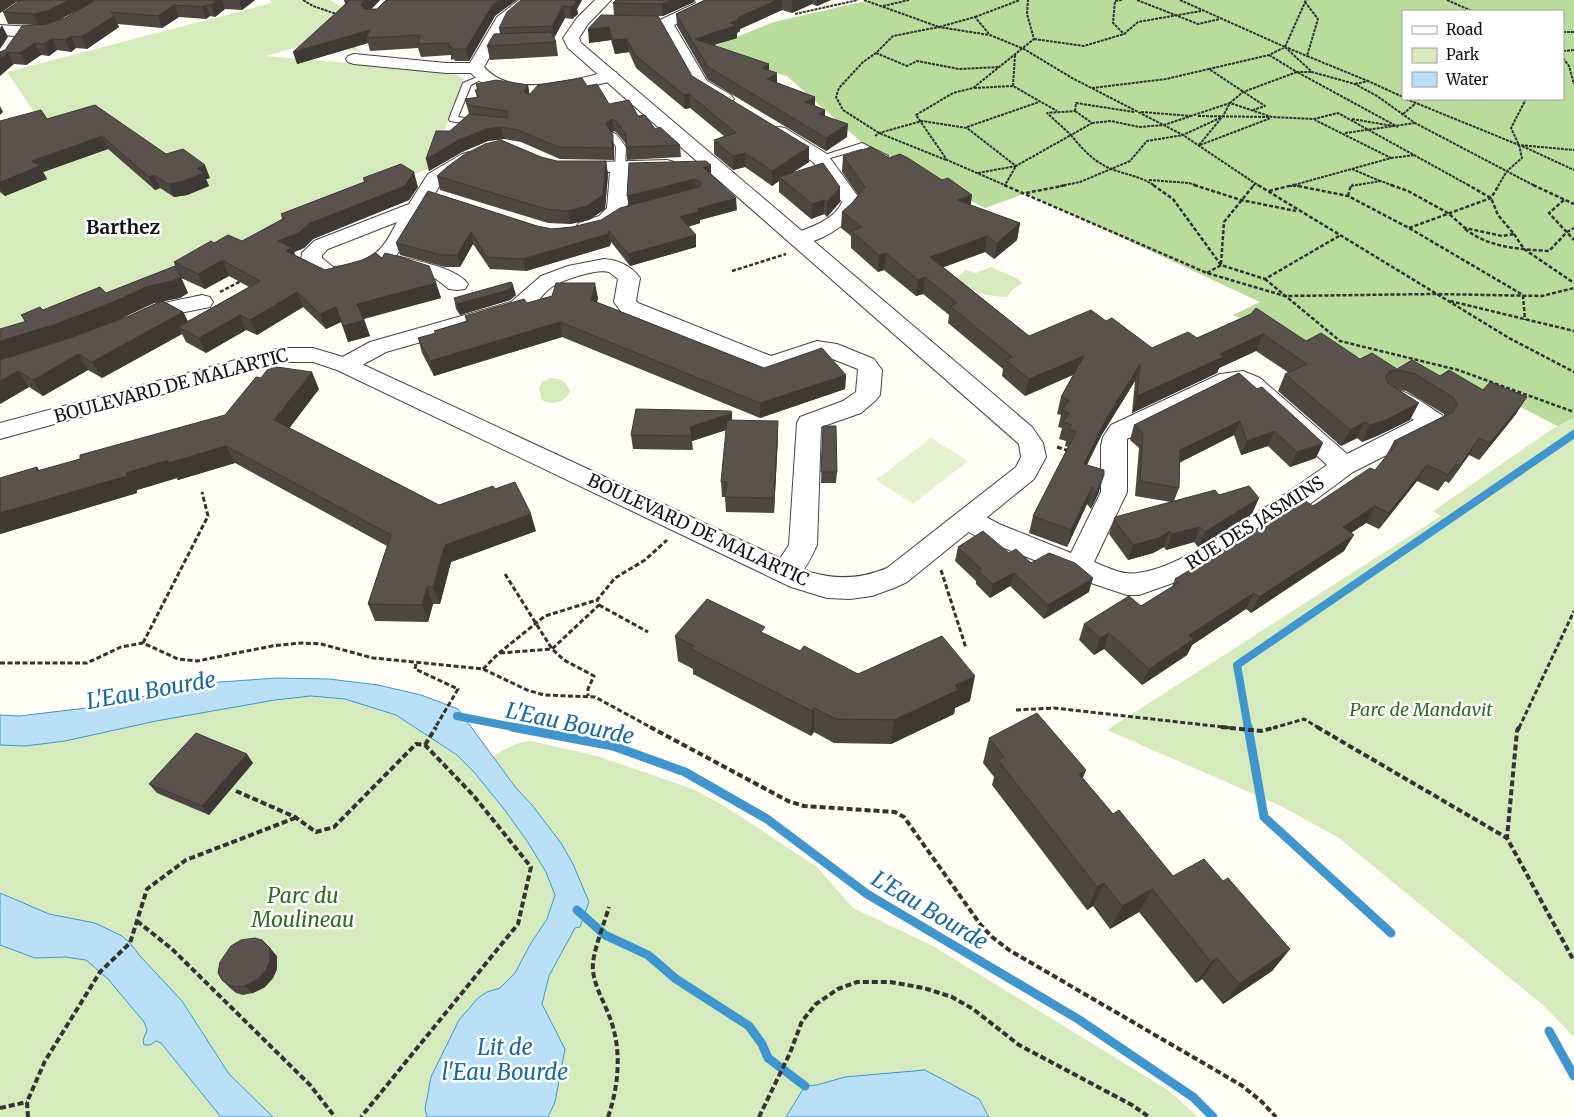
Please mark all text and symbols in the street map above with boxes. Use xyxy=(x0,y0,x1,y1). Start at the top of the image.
legend xyxy=(1402,10,1564,100)
text: Road xyxy=(1446,20,1482,39)
text: Park xyxy=(1446,45,1480,64)
text: Water xyxy=(1445,70,1489,89)
district label: Barthez xyxy=(86,215,161,239)
street label: BOULEVARD DE MALARTIC xyxy=(51,343,291,428)
street label: BOULEVARD DE MALARTIC xyxy=(584,468,813,591)
street label: RUE DES JASMINS xyxy=(1181,471,1328,574)
water label: L'Eau Bourde xyxy=(84,665,218,715)
water label: L'Eau Bourde xyxy=(503,696,637,750)
park label: Parc de Mandavit xyxy=(1349,698,1493,721)
water label: L'Eau Bourde xyxy=(867,864,993,956)
park label: Parc du Moulineau xyxy=(251,882,354,933)
water label: Lit de l'Eau Bourde xyxy=(442,1033,568,1086)

